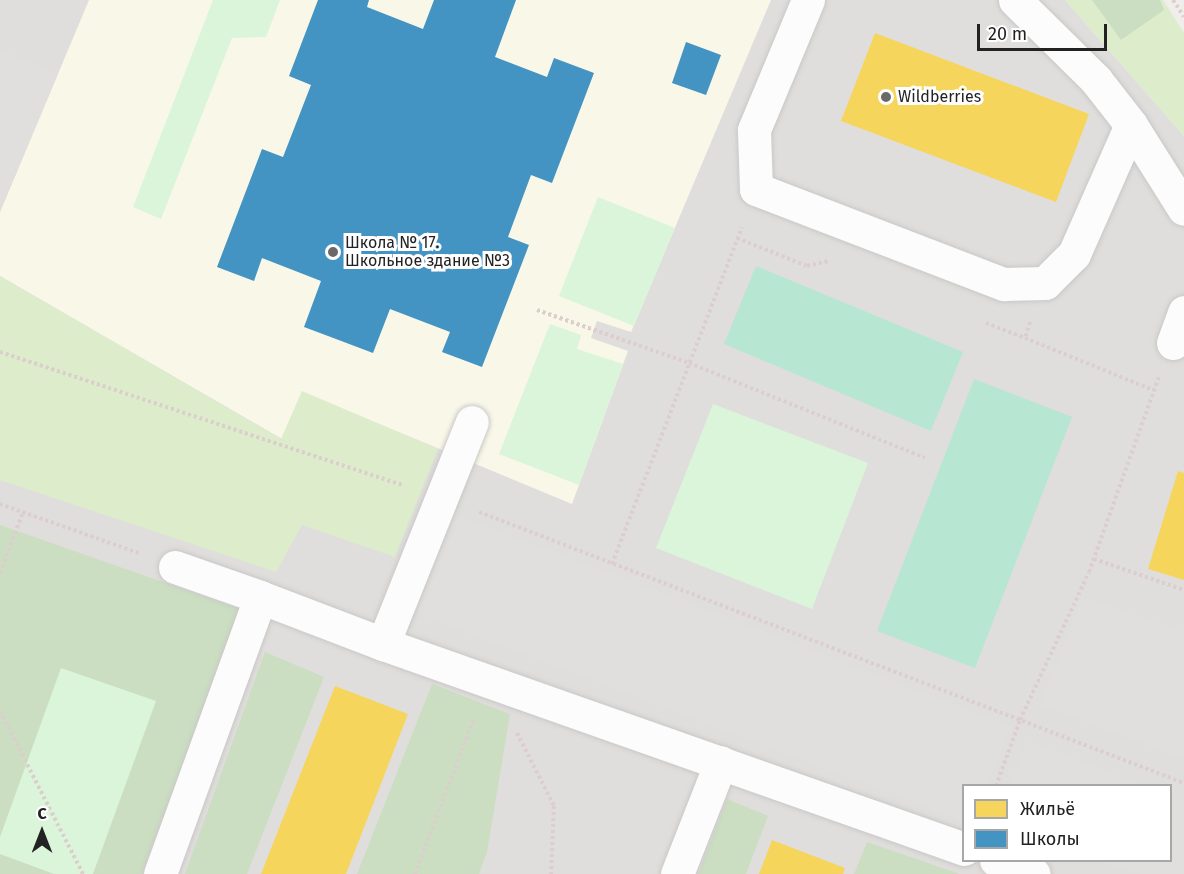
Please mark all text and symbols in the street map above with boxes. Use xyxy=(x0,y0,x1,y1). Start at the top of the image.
scale bar xyxy=(980,12,1110,50)
text: 20 m xyxy=(988,23,1027,45)
place label: Wildberries xyxy=(898,87,981,107)
marker: Wildberries xyxy=(879,90,893,104)
place label: Школа № 17. Школьное здание №3 xyxy=(345,233,510,271)
marker: Школа № 17. Школьное здание №3 xyxy=(326,245,340,259)
legend xyxy=(962,784,1172,862)
text: Жильё xyxy=(1020,798,1075,820)
north arrow xyxy=(12,802,72,862)
text: С xyxy=(37,804,47,823)
text: Школы xyxy=(1020,828,1080,850)

